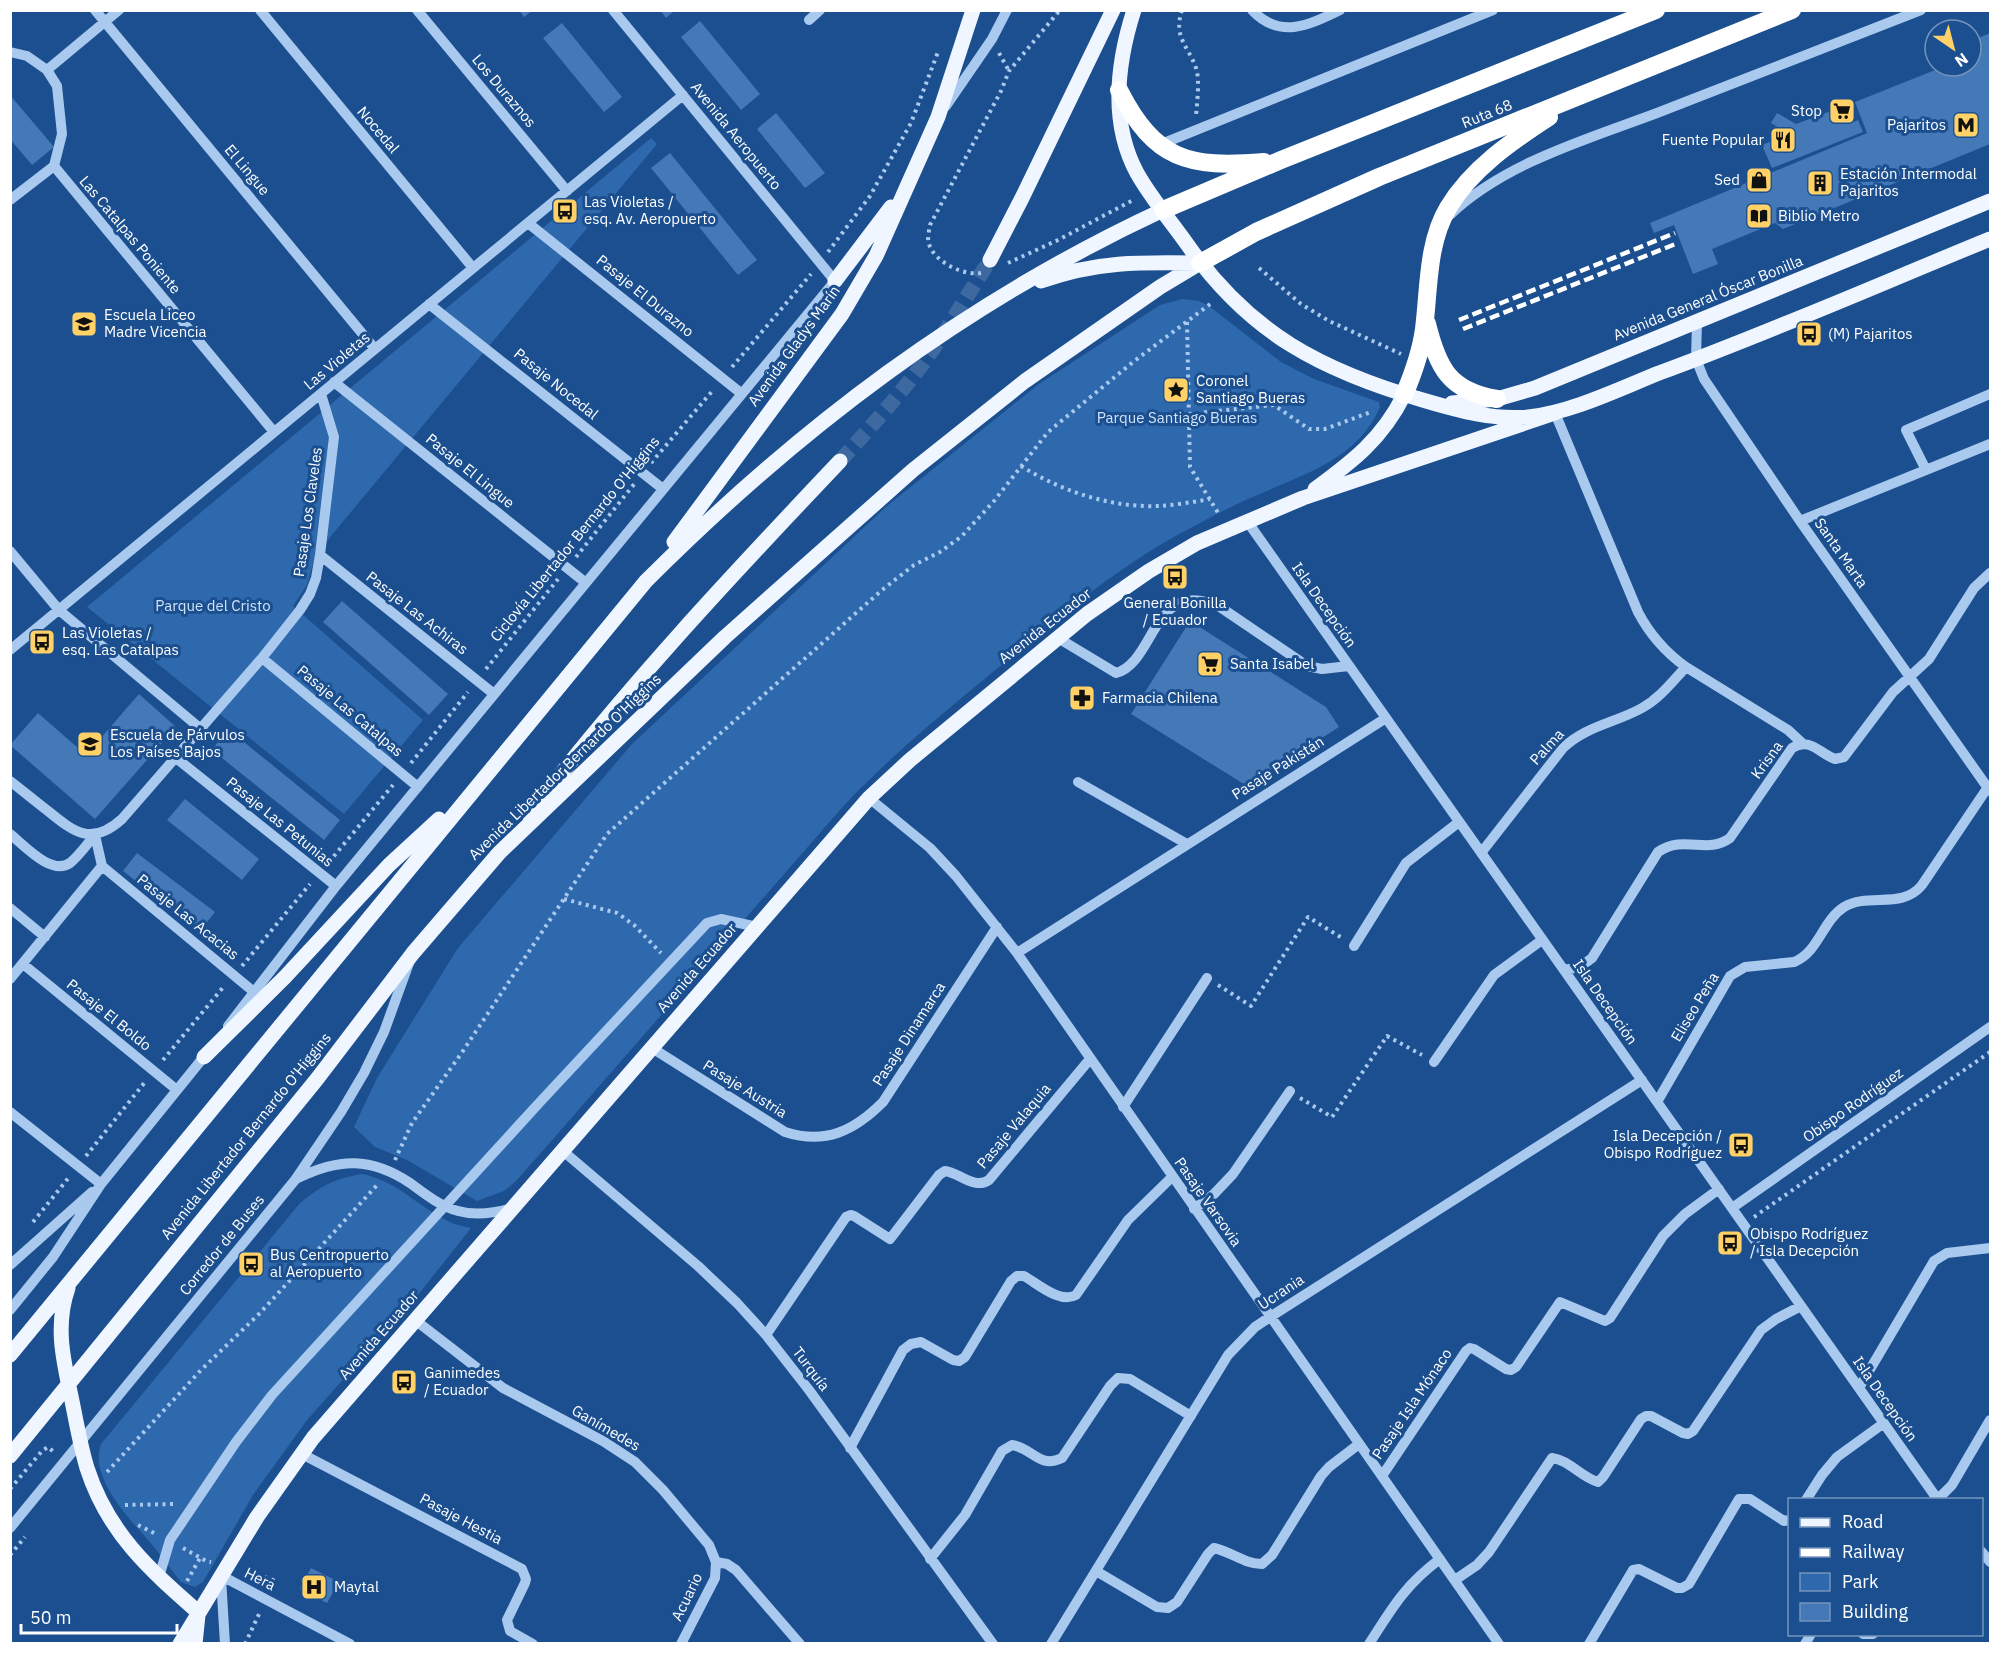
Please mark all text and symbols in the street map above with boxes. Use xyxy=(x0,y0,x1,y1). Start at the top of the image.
north arrow xyxy=(1923,18,1983,78)
text: N xyxy=(1951,49,1972,72)
street label: Los Duraznos xyxy=(468,50,541,131)
street label: Avenida Aeropuerto xyxy=(687,78,786,194)
street label: Ruta 68 xyxy=(1459,95,1515,132)
supermarket icon: Stop xyxy=(1827,96,1857,126)
place label: Stop xyxy=(1791,101,1822,120)
street label: Nocedal xyxy=(353,102,403,157)
metro station icon: Pajaritos xyxy=(1951,110,1981,140)
place label: Pajaritos xyxy=(1887,115,1946,134)
restaurant icon: Fuente Popular xyxy=(1768,125,1798,155)
place label: Fuente Popular xyxy=(1662,130,1764,149)
street label: El Lingue xyxy=(221,140,274,199)
place label: Estación Intermodal Pajaritos xyxy=(1840,164,1977,200)
shop icon: Sed xyxy=(1744,165,1774,195)
building icon: Estación Intermodal Pajaritos xyxy=(1805,168,1835,198)
place label: Sed xyxy=(1714,170,1740,189)
street label: Las Catalpas Poniente xyxy=(75,172,185,298)
place label: Las Violetas / esq. Av. Aeropuerto xyxy=(584,192,716,228)
bus stop icon: Las Violetas / esq. Av. Aeropuerto xyxy=(550,196,580,226)
library icon: Biblio Metro xyxy=(1744,201,1774,231)
place label: Biblio Metro xyxy=(1778,206,1860,225)
street label: Pasaje El Durazno xyxy=(593,250,698,341)
street label: Avenida General Óscar Bonilla xyxy=(1610,251,1805,344)
street label: Avenida Gladys Marín xyxy=(743,282,844,410)
place label: Escuela Liceo Madre Vicencia xyxy=(104,305,207,341)
school or university icon: Escuela Liceo Madre Vicencia xyxy=(69,309,99,339)
bus stop icon: (M) Pajaritos xyxy=(1794,319,1824,349)
place label: (M) Pajaritos xyxy=(1828,324,1913,343)
street label: Las Violetas xyxy=(300,327,374,394)
street label: Pasaje Nocedal xyxy=(510,344,602,423)
place label: Coronel Santiago Bueras xyxy=(1196,371,1305,407)
place icon: Coronel Santiago Bueras xyxy=(1161,375,1191,405)
park label: Parque Santiago Bueras xyxy=(1097,408,1257,427)
street label: Pasaje El Lingue xyxy=(422,429,518,512)
street label: Ciclovía Libertador Bernardo O'Higgins xyxy=(486,432,663,645)
street label: Pasaje Los Claveles xyxy=(289,446,326,578)
street label: Santa Marta xyxy=(1810,514,1872,591)
street label: Isla Decepción xyxy=(1288,558,1361,651)
bus stop icon: General Bonilla / Ecuador xyxy=(1160,562,1190,592)
street label: Pasaje Las Achiras xyxy=(362,567,472,658)
street label: Avenida Ecuador xyxy=(994,583,1095,668)
place label: General Bonilla / Ecuador xyxy=(1123,593,1227,629)
park label: Parque del Cristo xyxy=(155,596,271,615)
place label: Las Violetas / esq. Las Catalpas xyxy=(62,623,179,659)
bus stop icon: Las Violetas / esq. Las Catalpas xyxy=(27,627,57,657)
supermarket icon: Santa Isabel xyxy=(1195,649,1225,679)
place label: Santa Isabel xyxy=(1230,654,1314,673)
street label: Pasaje Las Catalpas xyxy=(293,661,407,761)
street label: Avenida Libertador Bernardo O'Higgins xyxy=(464,669,665,864)
pharmacy icon: Farmacia Chilena xyxy=(1067,683,1097,713)
place label: Farmacia Chilena xyxy=(1102,688,1218,707)
place label: Escuela de Párvulos Los Países Bajos xyxy=(110,725,245,761)
street label: Palma xyxy=(1525,725,1568,769)
school or university icon: Escuela de Párvulos Los Países Bajos xyxy=(75,729,105,759)
street label: Pasaje Pakistán xyxy=(1228,732,1327,804)
street label: Krisna xyxy=(1746,737,1787,782)
street label: Pasaje Las Petunias xyxy=(223,773,338,871)
street label: Pasaje Las Acacias xyxy=(133,870,243,964)
street label: Avenida Ecuador xyxy=(653,919,741,1016)
street label: Isla Decepción xyxy=(1569,955,1642,1048)
street label: Eliseo Peña xyxy=(1666,969,1723,1045)
street label: Pasaje El Boldo xyxy=(63,975,156,1055)
street label: Pasaje Dinamarca xyxy=(868,978,949,1089)
street label: Avenida Libertador Bernardo O'Higgins xyxy=(156,1028,335,1243)
street label: Pasaje Austria xyxy=(700,1055,791,1122)
street label: Obispo Rodríguez xyxy=(1799,1063,1907,1146)
street label: Pasaje Valaquia xyxy=(972,1079,1055,1172)
place label: Isla Decepción / Obispo Rodríguez xyxy=(1604,1126,1722,1162)
bus stop icon: Isla Decepción / Obispo Rodríguez xyxy=(1726,1130,1756,1160)
street label: Pasaje Varsovia xyxy=(1171,1153,1246,1250)
street label: Corredor de Buses xyxy=(175,1190,268,1299)
place label: Obispo Rodríguez / Isla Decepción xyxy=(1750,1224,1868,1260)
bus stop icon: Obispo Rodríguez / Isla Decepción xyxy=(1715,1228,1745,1258)
place label: Bus Centropuerto al Aeropuerto xyxy=(270,1245,389,1281)
bus stop icon: Bus Centropuerto al Aeropuerto xyxy=(236,1249,266,1279)
street label: Ucrania xyxy=(1254,1270,1307,1314)
street label: Avenida Ecuador xyxy=(335,1286,423,1383)
street label: Turquía xyxy=(789,1343,834,1395)
street label: Pasaje Isla Mónaco xyxy=(1367,1345,1456,1463)
street label: Isla Decepción xyxy=(1849,1352,1922,1445)
place label: Ganimedes / Ecuador xyxy=(424,1363,500,1399)
bus stop icon: Ganimedes / Ecuador xyxy=(389,1367,419,1397)
street label: Ganímedes xyxy=(568,1400,644,1455)
street label: Pasaje Hestia xyxy=(417,1489,506,1548)
legend xyxy=(1788,1498,1983,1636)
text: Road xyxy=(1842,1510,1883,1533)
text: Railway xyxy=(1842,1540,1904,1563)
street label: Hera xyxy=(242,1563,279,1594)
street label: Acuario xyxy=(667,1570,706,1624)
text: Park xyxy=(1842,1570,1879,1593)
hospital icon: Maytal xyxy=(299,1572,329,1602)
place label: Maytal xyxy=(334,1577,379,1596)
scale bar xyxy=(21,1597,177,1635)
text: Building xyxy=(1842,1600,1909,1623)
text: 50 m xyxy=(30,1606,72,1629)

